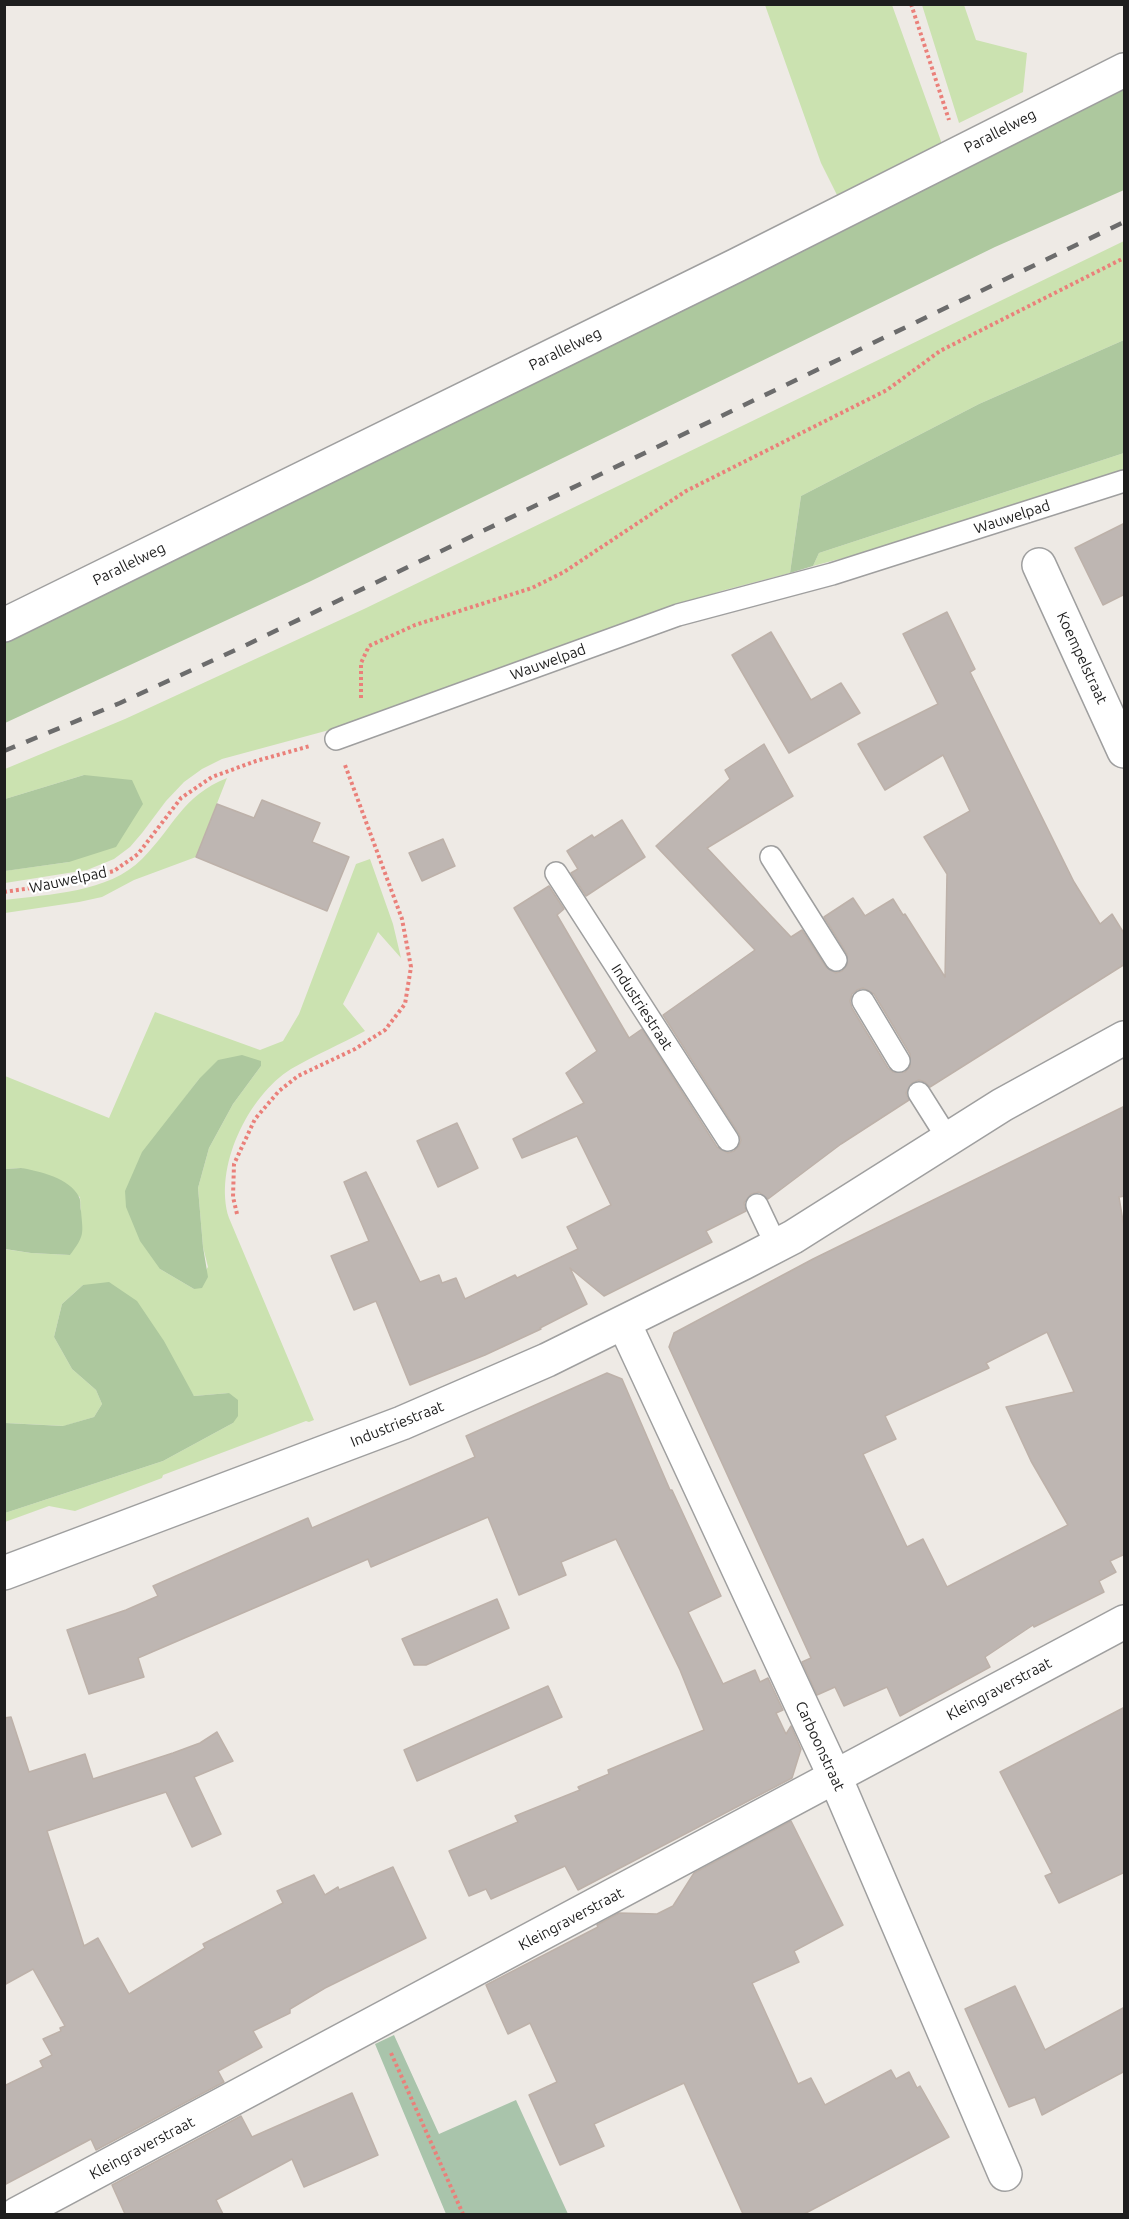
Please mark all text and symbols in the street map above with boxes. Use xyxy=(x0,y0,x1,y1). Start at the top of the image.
street label: Parallelweg xyxy=(961,105,1039,157)
street label: Parallelweg xyxy=(526,324,604,374)
street label: Wauwelpad xyxy=(972,496,1052,538)
street label: Parallelweg xyxy=(90,539,168,589)
street label: Koempelstraat xyxy=(1053,609,1111,707)
street label: Wauwelpad xyxy=(508,640,588,684)
street label: Wauwelpad xyxy=(28,863,108,897)
street label: Industriestraat xyxy=(607,961,677,1053)
street label: Industriestraat xyxy=(348,1397,446,1451)
street label: Kleingraverstraat xyxy=(943,1654,1055,1724)
street label: Carboonstraat xyxy=(791,1698,849,1794)
street label: Kleingraverstraat xyxy=(515,1884,627,1954)
street label: Kleingraverstraat xyxy=(86,2113,198,2183)

